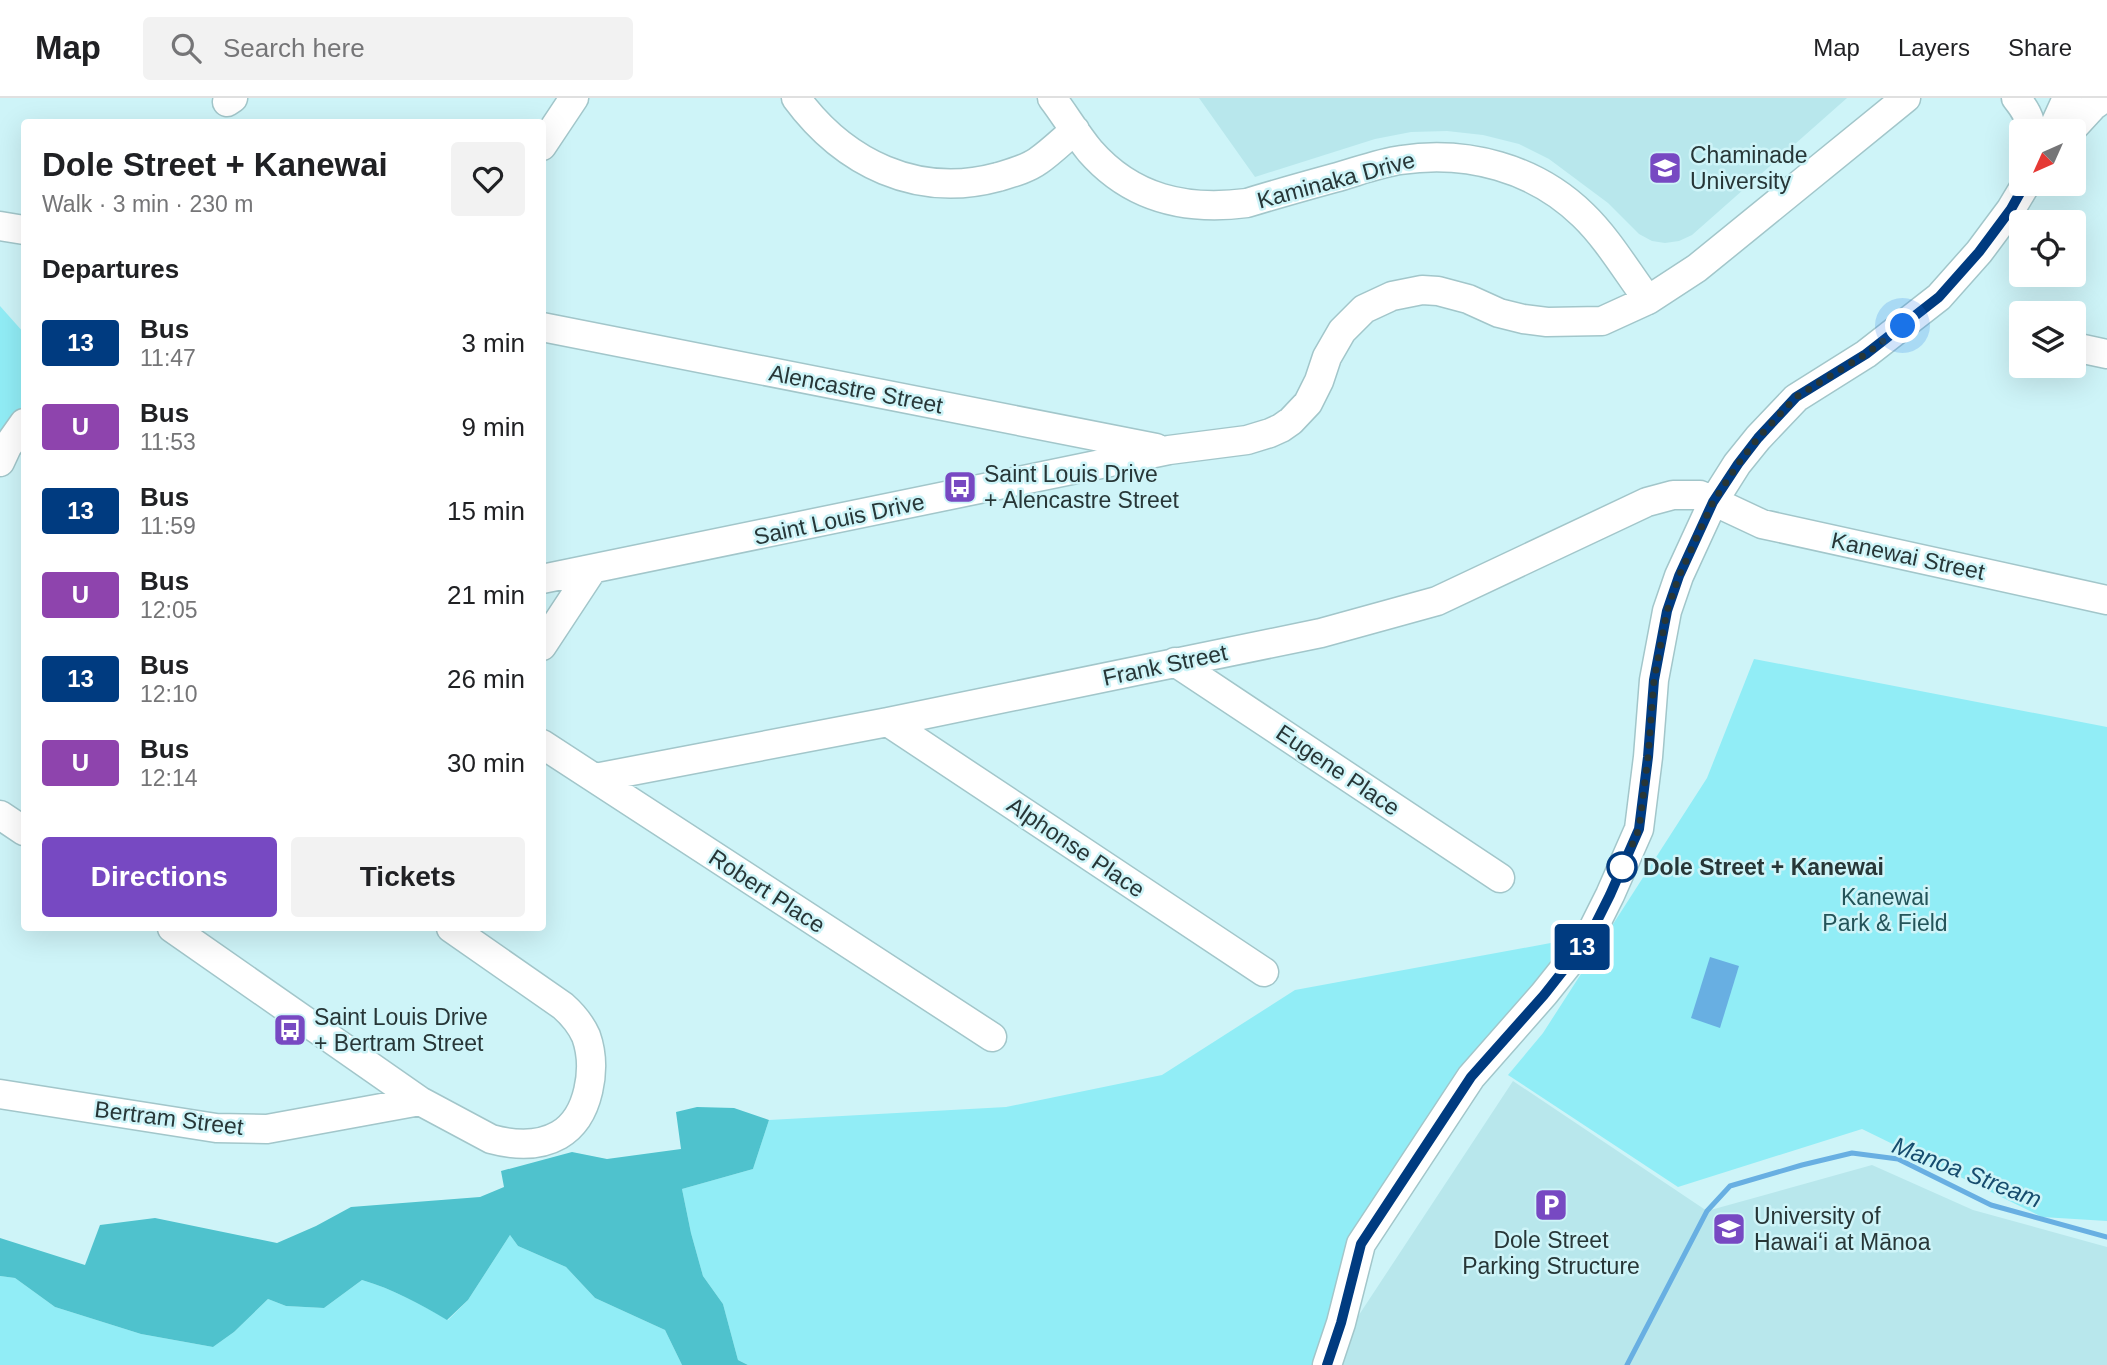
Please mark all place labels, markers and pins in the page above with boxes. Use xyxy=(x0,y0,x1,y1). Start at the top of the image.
place label: Chaminade University xyxy=(1690,142,1808,194)
school or university icon: Chaminade University xyxy=(1646,149,1684,187)
place label: Saint Louis Drive + Alencastre Street xyxy=(984,461,1180,513)
bus stop icon: Saint Louis Drive + Alencastre Street xyxy=(941,468,979,506)
marker: Dole Street + Kanewai xyxy=(1607,852,1637,882)
place label: Dole Street + Kanewai xyxy=(1643,854,1884,880)
place label: Saint Louis Drive + Bertram Street xyxy=(314,1004,488,1056)
bus stop icon: Saint Louis Drive + Bertram Street xyxy=(271,1011,309,1049)
parking icon: Dole Street Parking Structure xyxy=(1532,1186,1570,1224)
place label: University of Hawaiʻi at Mānoa xyxy=(1754,1203,1931,1255)
school or university icon: University of Hawaiʻi at Mānoa xyxy=(1710,1210,1748,1248)
place label: Dole Street Parking Structure xyxy=(1462,1227,1640,1279)

